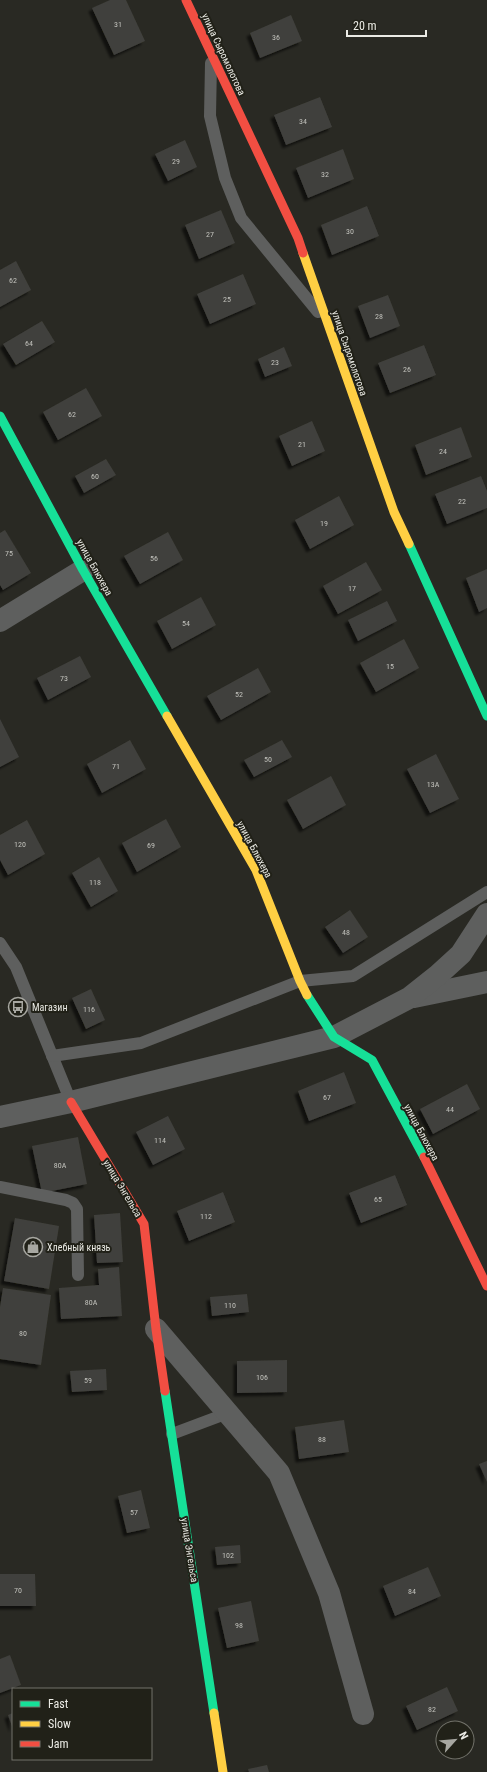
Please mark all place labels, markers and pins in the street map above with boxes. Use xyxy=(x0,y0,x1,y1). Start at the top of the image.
bus stop icon: Магазин xyxy=(7,996,29,1018)
place label: Магазин xyxy=(32,1002,68,1013)
shop icon: Хлебный князь xyxy=(22,1236,44,1258)
place label: Хлебный князь xyxy=(47,1242,111,1253)

